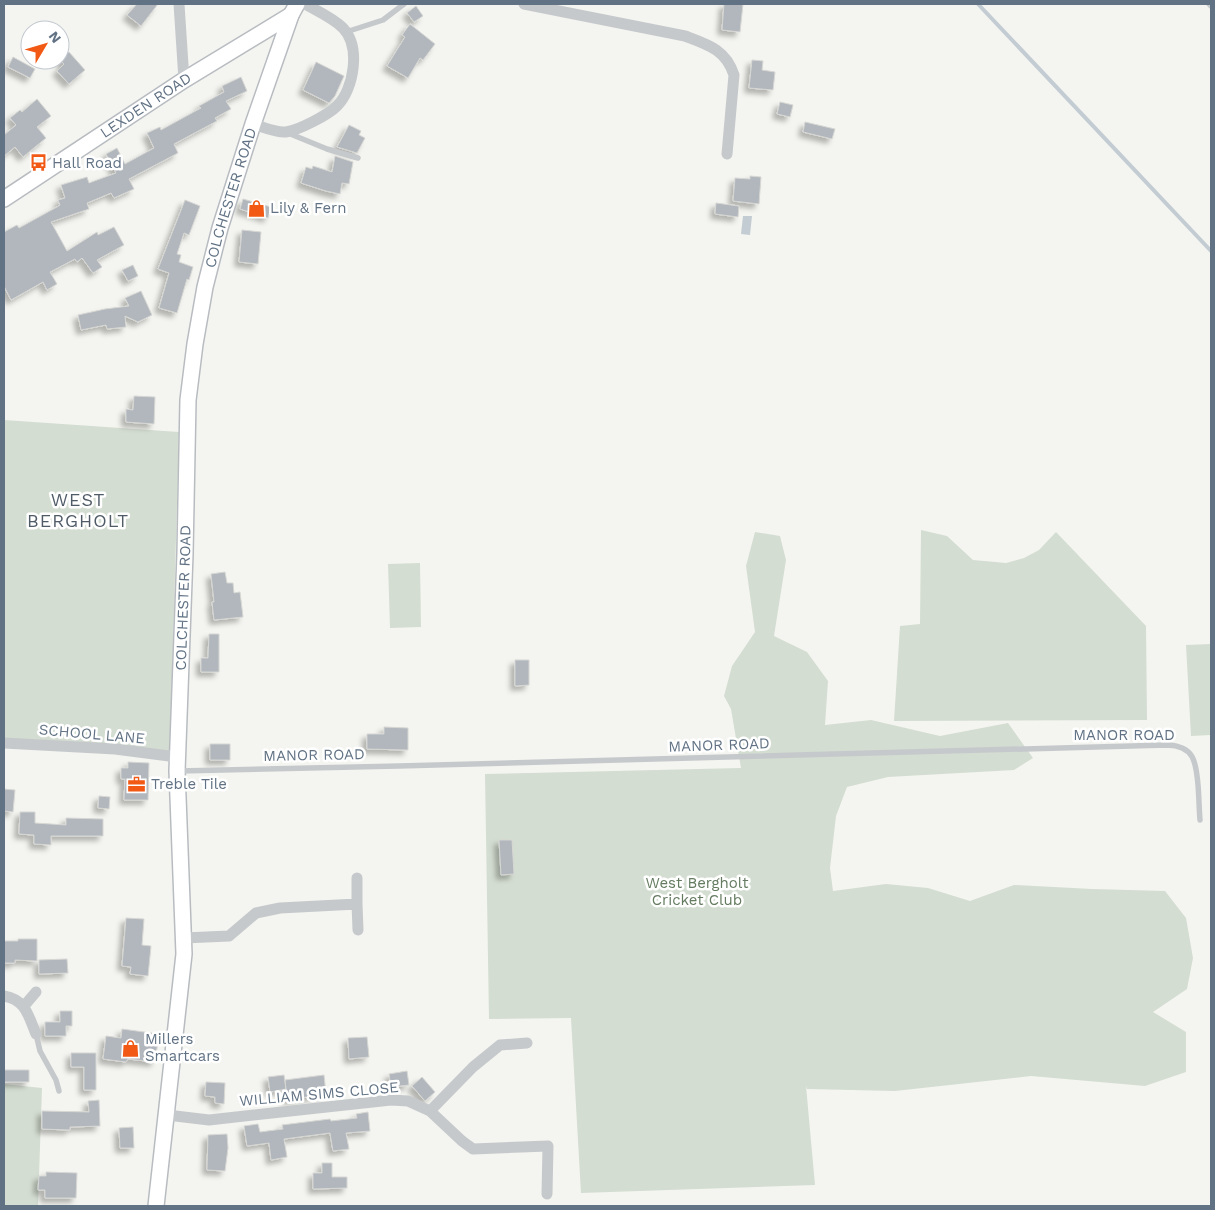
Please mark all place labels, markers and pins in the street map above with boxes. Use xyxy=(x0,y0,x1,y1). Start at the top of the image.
bus stop icon: Hall Road xyxy=(28,153,48,173)
place label: Hall Road xyxy=(52,154,122,172)
shop icon: Lily & Fern xyxy=(246,198,266,218)
place label: Lily & Fern xyxy=(270,199,347,217)
office icon: Treble Tile xyxy=(127,774,147,794)
place label: Treble Tile xyxy=(151,775,227,793)
place label: Millers Smartcars xyxy=(145,1030,220,1065)
shop icon: Millers Smartcars xyxy=(121,1038,141,1058)

